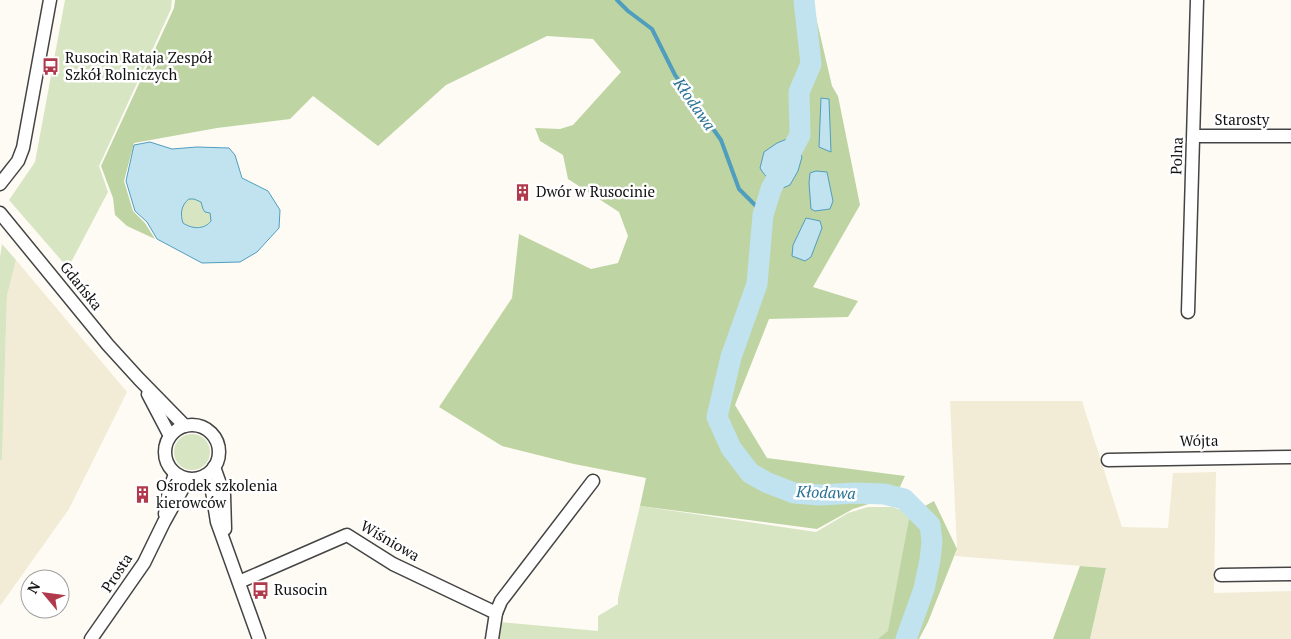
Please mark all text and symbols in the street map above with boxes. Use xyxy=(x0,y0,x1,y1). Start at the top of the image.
place label: Rusocin Rataja Zespół Szkół Rolniczych xyxy=(65,47,212,84)
bus stop icon: Rusocin Rataja Zespół Szkół Rolniczych xyxy=(41,57,61,77)
water label: Kłodawa xyxy=(668,72,721,135)
street label: Starosty xyxy=(1215,109,1270,129)
street label: Polna xyxy=(1165,136,1187,175)
place label: Dwór w Rusocinie xyxy=(536,181,655,201)
building icon: Dwór w Rusocinie xyxy=(512,182,532,202)
street label: Gdańska xyxy=(56,257,108,314)
street label: Wójta xyxy=(1179,430,1219,450)
place label: Ośrodek szkolenia kierowców xyxy=(156,475,278,512)
water label: Kłodawa xyxy=(795,480,856,504)
building icon: Ośrodek szkolenia kierowców xyxy=(132,485,152,505)
street label: Wiśniowa xyxy=(357,515,424,565)
street label: Prosta xyxy=(96,549,136,596)
north arrow xyxy=(20,569,70,619)
text: N xyxy=(22,578,44,597)
place label: Rusocin xyxy=(274,579,327,599)
bus stop icon: Rusocin xyxy=(250,580,270,600)

